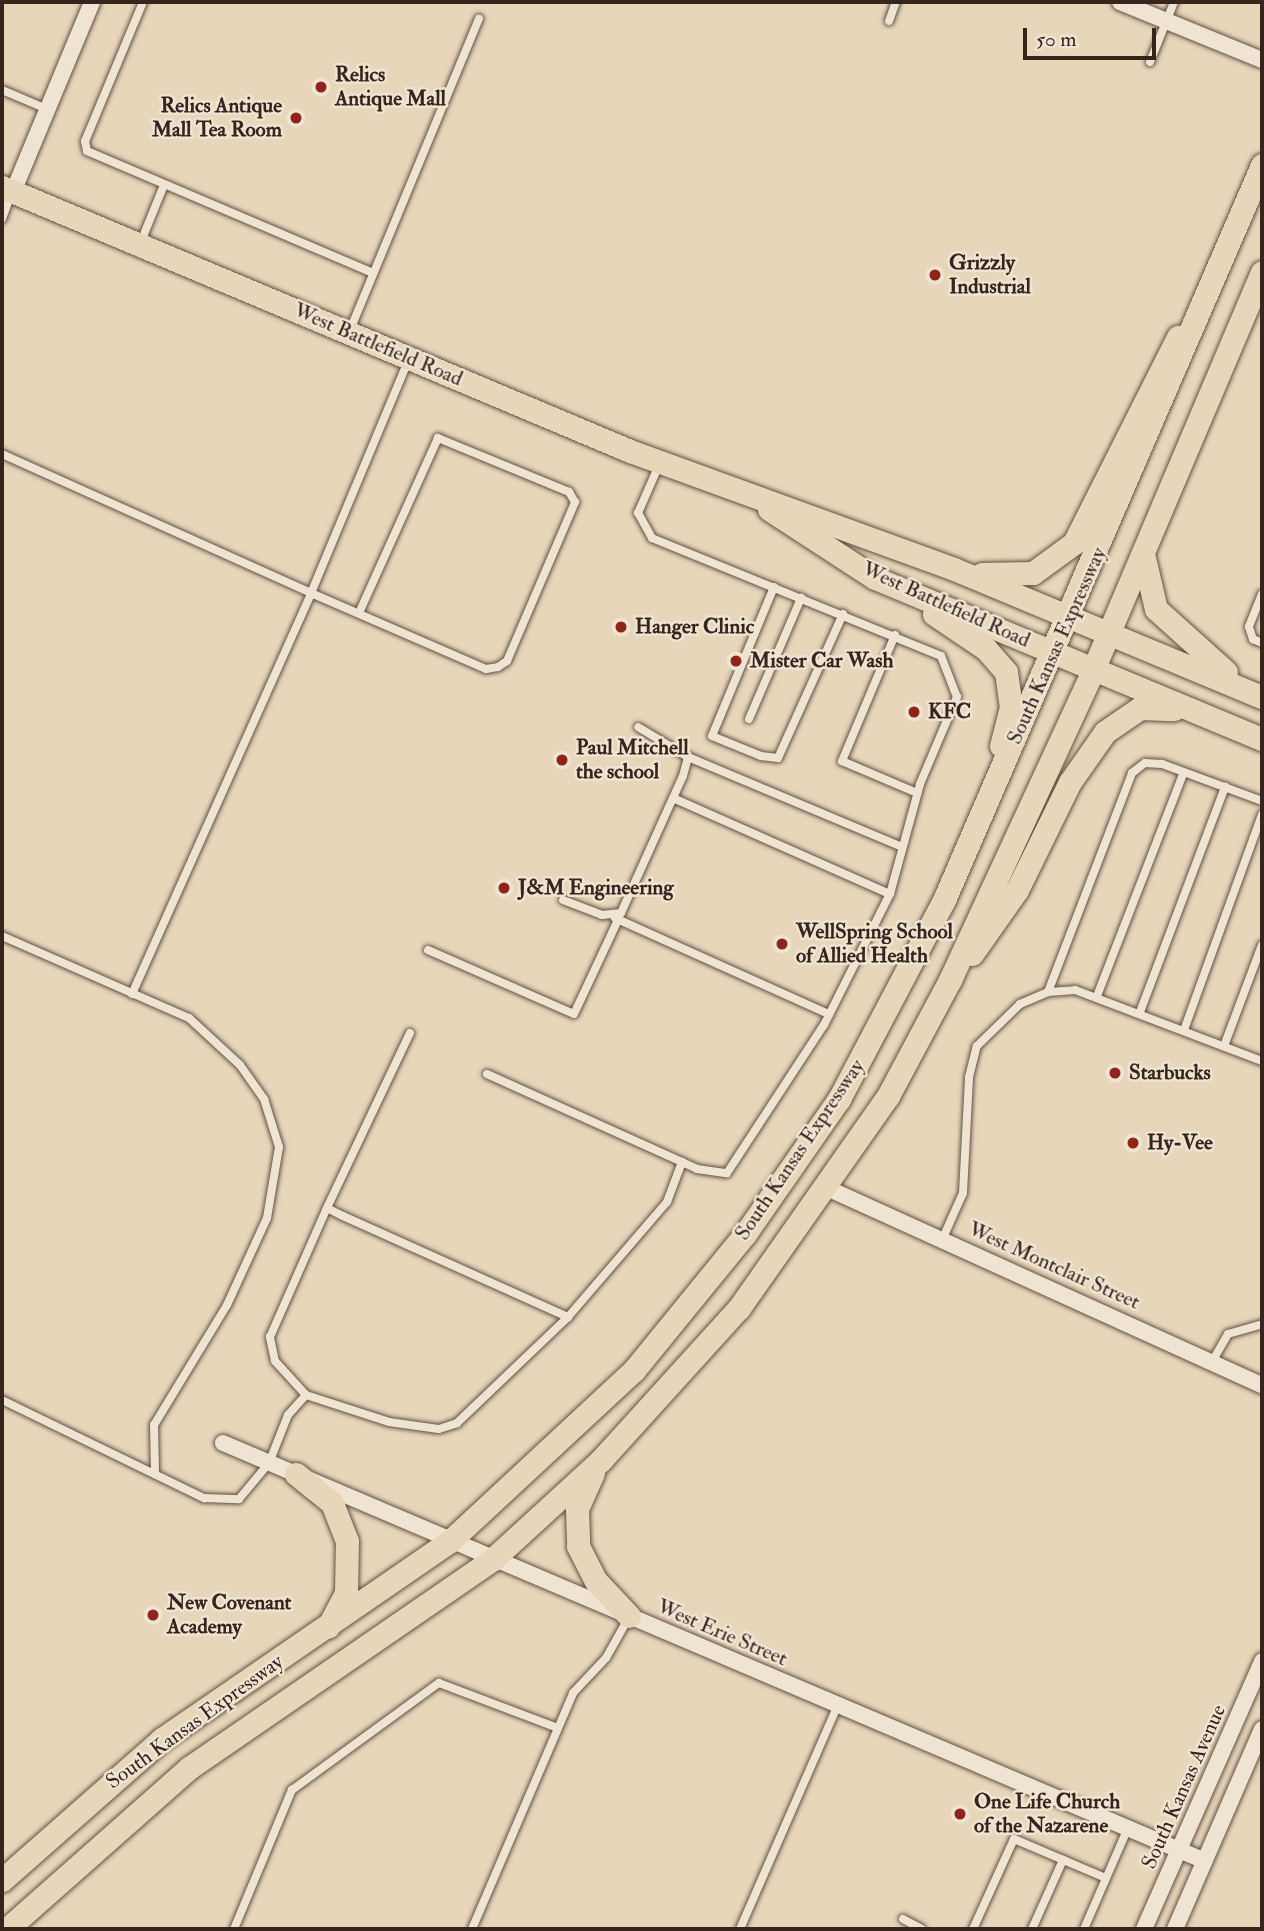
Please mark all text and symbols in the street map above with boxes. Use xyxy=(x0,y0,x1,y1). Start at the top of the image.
scale bar xyxy=(1026,14,1159,58)
text: 50 m xyxy=(1036,26,1077,53)
place label: Relics Antique Mall xyxy=(335,62,446,112)
marker: Relics Antique Mall xyxy=(313,79,329,95)
place label: Relics Antique Mall Tea Room xyxy=(152,93,282,143)
marker: Relics Antique Mall Tea Room xyxy=(288,110,304,126)
place label: Grizzly Industrial xyxy=(949,250,1031,300)
marker: Grizzly Industrial xyxy=(927,267,943,283)
street label: West Battlefield Road xyxy=(290,298,466,392)
street label: South Kansas Expressway xyxy=(1002,544,1112,748)
street label: West Battlefield Road xyxy=(858,557,1034,653)
place label: Hanger Clinic xyxy=(635,614,754,640)
marker: Hanger Clinic xyxy=(613,619,629,635)
place label: Mister Car Wash xyxy=(750,648,893,674)
marker: Mister Car Wash xyxy=(728,653,744,669)
place label: KFC xyxy=(928,699,971,725)
marker: KFC xyxy=(906,704,922,720)
place label: Paul Mitchell the school xyxy=(576,735,689,785)
marker: Paul Mitchell the school xyxy=(554,752,570,768)
place label: J&M Engineering xyxy=(518,875,674,901)
marker: J&M Engineering xyxy=(496,880,512,896)
place label: WellSpring School of Allied Health xyxy=(796,919,953,969)
marker: WellSpring School of Allied Health xyxy=(774,936,790,952)
street label: South Kansas Expressway xyxy=(730,1055,870,1245)
place label: Starbucks xyxy=(1129,1060,1211,1086)
marker: Starbucks xyxy=(1107,1065,1123,1081)
place label: Hy-Vee xyxy=(1147,1130,1213,1156)
marker: Hy-Vee xyxy=(1125,1135,1141,1151)
street label: West Montclair Street xyxy=(964,1217,1144,1315)
place label: New Covenant Academy xyxy=(167,1590,291,1640)
street label: West Erie Street xyxy=(653,1594,791,1672)
marker: New Covenant Academy xyxy=(145,1607,161,1623)
street label: South Kansas Expressway xyxy=(101,1649,289,1795)
street label: South Kansas Avenue xyxy=(1136,1701,1232,1873)
place label: One Life Church of the Nazarene xyxy=(974,1789,1120,1839)
marker: One Life Church of the Nazarene xyxy=(952,1806,968,1822)

